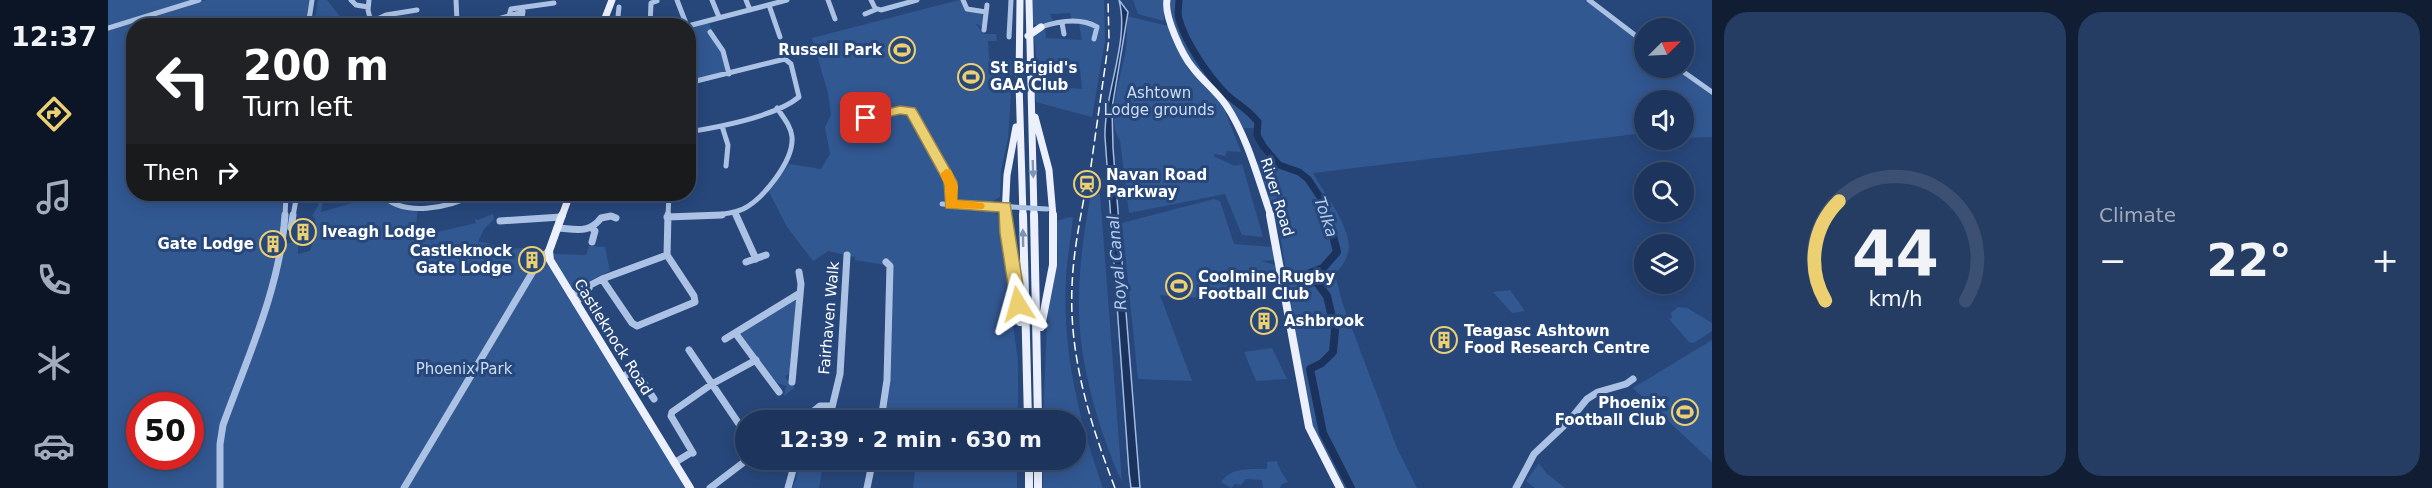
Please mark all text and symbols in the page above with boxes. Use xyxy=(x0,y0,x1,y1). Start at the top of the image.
north arrow xyxy=(1634,18,1694,78)
map controls xyxy=(1634,18,1694,294)
text: 12:37 xyxy=(11,21,97,52)
sports icon: Russell Park xyxy=(887,35,917,65)
text: 200 m xyxy=(243,41,389,90)
place label: Russell Park xyxy=(778,41,883,59)
icon: left xyxy=(144,42,222,120)
place label: St Brigid's GAA Club xyxy=(990,59,1077,94)
sports icon: St Brigid's GAA Club xyxy=(956,62,986,92)
park label: Ashtown Lodge grounds xyxy=(1103,84,1215,119)
button: sound xyxy=(1634,90,1694,150)
text: Turn left xyxy=(243,91,353,122)
pin xyxy=(840,92,891,143)
icon: directions xyxy=(33,93,75,135)
icon: arrive xyxy=(849,101,882,134)
icon: right xyxy=(211,156,244,189)
street label: River Road xyxy=(1257,156,1297,238)
one-way arrow xyxy=(1028,159,1037,178)
text: Then xyxy=(144,160,199,185)
button: search xyxy=(1634,162,1694,222)
place label: Navan Road Parkway xyxy=(1106,166,1207,201)
station icon: Navan Road Parkway xyxy=(1072,169,1102,199)
icon: music xyxy=(33,176,75,218)
water label: Tolka xyxy=(1310,194,1342,240)
text: Climate xyxy=(2099,203,2176,227)
water label: Royal Canal xyxy=(1103,214,1131,311)
building icon: Iveagh Lodge xyxy=(288,217,318,247)
text: 44 xyxy=(1852,217,1938,290)
place label: Iveagh Lodge xyxy=(322,223,436,241)
building icon: Gate Lodge xyxy=(258,229,288,259)
one-way arrow xyxy=(1018,229,1028,248)
button: layers xyxy=(1634,234,1694,294)
text: 22° xyxy=(2206,234,2292,287)
place label: Gate Lodge xyxy=(157,235,254,253)
text: − xyxy=(2099,241,2127,280)
text: + xyxy=(2371,241,2399,280)
place label: Castleknock Gate Lodge xyxy=(410,242,513,277)
building icon: Castleknock Gate Lodge xyxy=(517,245,547,275)
icon: phone xyxy=(33,259,75,301)
street label: Fairhaven Walk xyxy=(815,260,843,375)
place label: Coolmine Rugby Football Club xyxy=(1198,268,1335,303)
sports icon: Coolmine Rugby Football Club xyxy=(1164,271,1194,301)
position arrow xyxy=(986,272,1050,336)
street label: Castleknock Road xyxy=(570,276,656,398)
text: km/h xyxy=(1868,286,1922,311)
building icon: Ashbrook xyxy=(1249,306,1279,336)
place label: Ashbrook xyxy=(1284,312,1365,330)
place label: Teagasc Ashtown Food Research Centre xyxy=(1464,322,1650,357)
building icon: Teagasc Ashtown Food Research Centre xyxy=(1429,325,1459,355)
icon: climate xyxy=(33,342,75,384)
park label: Phoenix Park xyxy=(416,360,513,378)
speed limit sign: 50 xyxy=(126,392,204,470)
place label: Phoenix Football Club xyxy=(1555,394,1666,429)
sports icon: Phoenix Football Club xyxy=(1670,397,1700,427)
icon: car xyxy=(33,425,75,467)
text: 12:39 · 2 min · 630 m xyxy=(779,427,1042,452)

